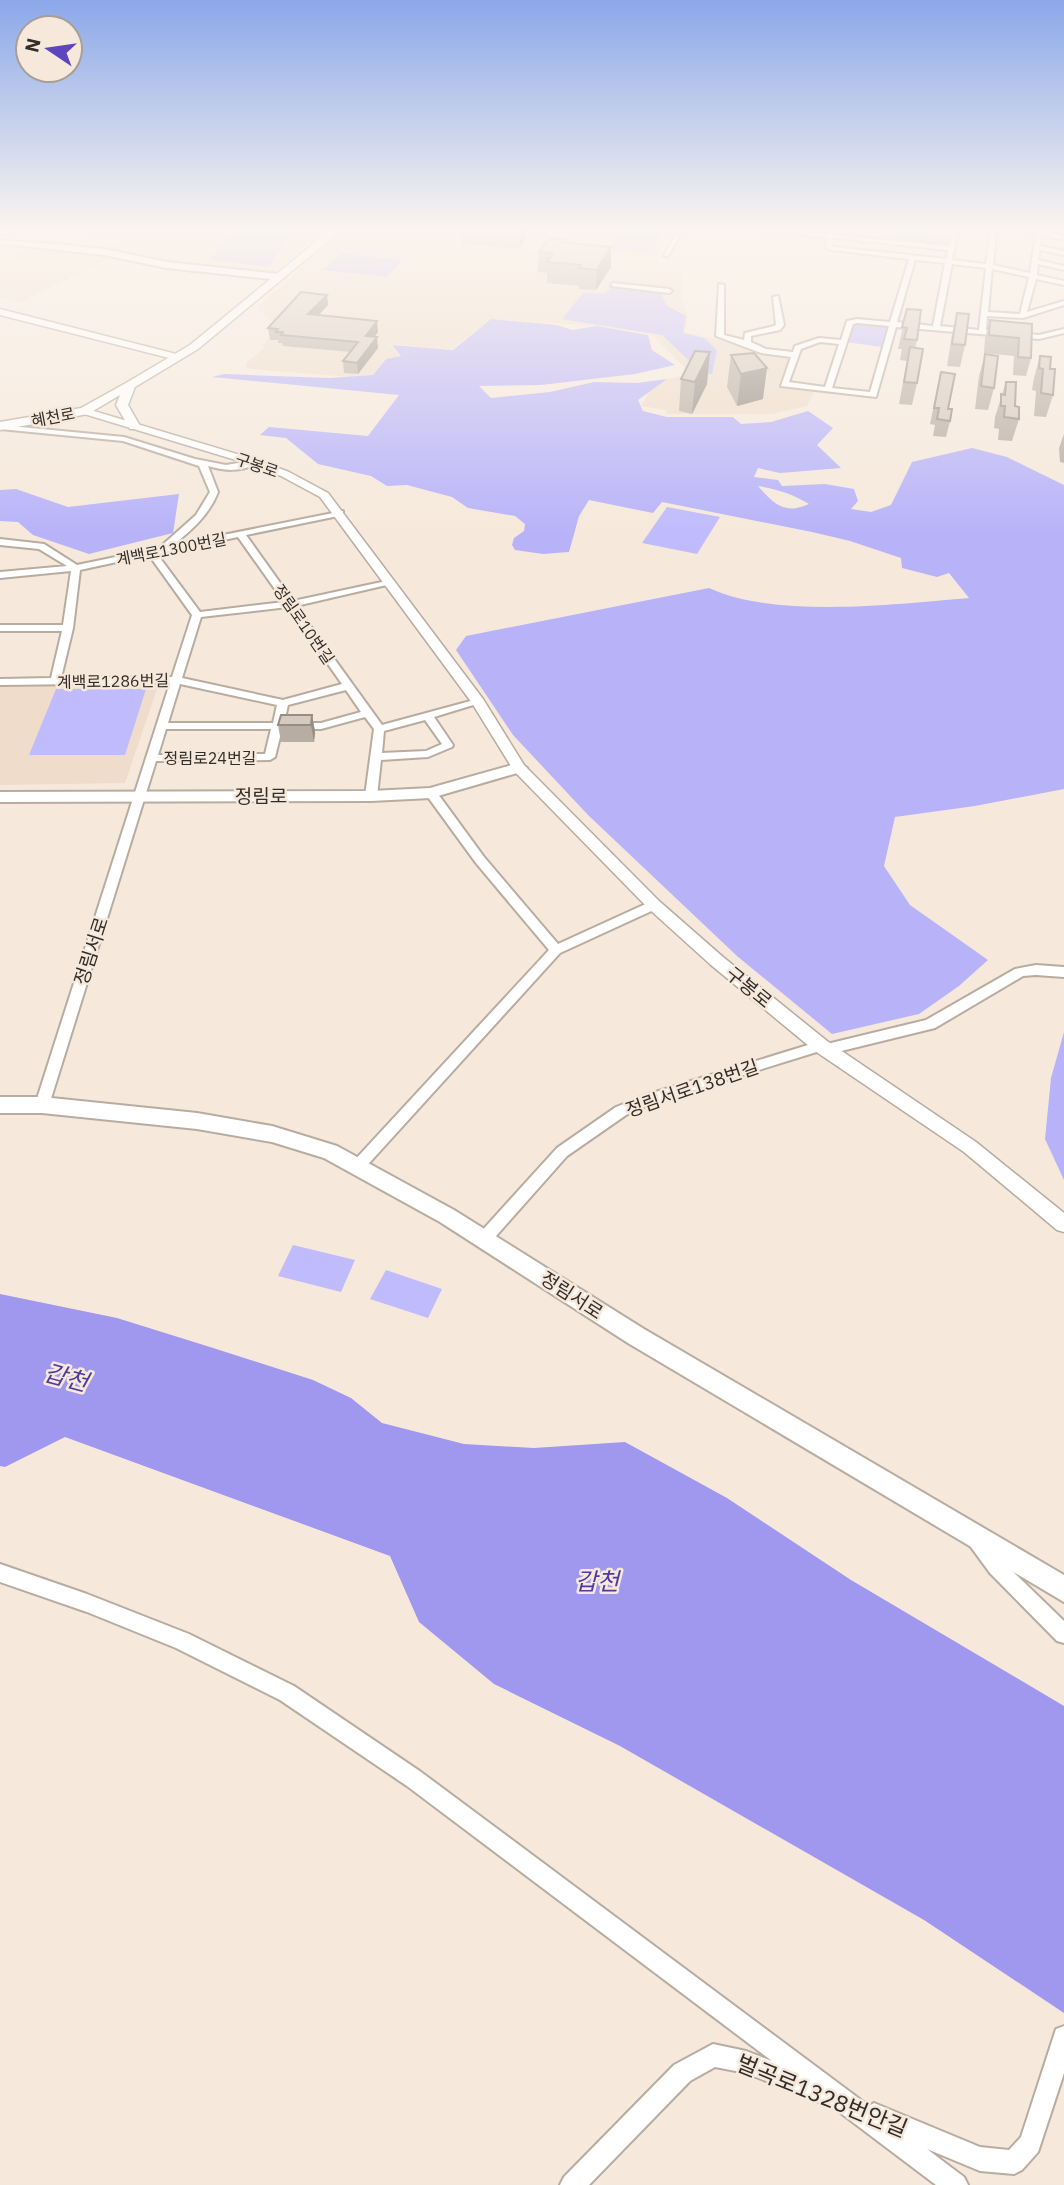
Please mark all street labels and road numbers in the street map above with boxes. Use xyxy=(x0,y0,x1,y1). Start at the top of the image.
street label: 혜천로 xyxy=(29,403,77,431)
street label: 구봉로 xyxy=(233,448,281,482)
street label: 계백로1300번길 xyxy=(114,528,228,570)
street label: 정림로10번길 xyxy=(269,580,339,668)
street label: 계백로1286번길 xyxy=(57,670,169,692)
street label: 정림로24번길 xyxy=(164,748,256,768)
street label: 정림로 xyxy=(235,784,287,808)
street label: 정림서로 xyxy=(69,914,113,988)
street label: 구봉로 xyxy=(721,961,777,1013)
street label: 정림서로138번길 xyxy=(622,1054,762,1122)
street label: 정림서로 xyxy=(536,1266,608,1324)
street label: 벌곡로1328번안길 xyxy=(732,2047,912,2143)

